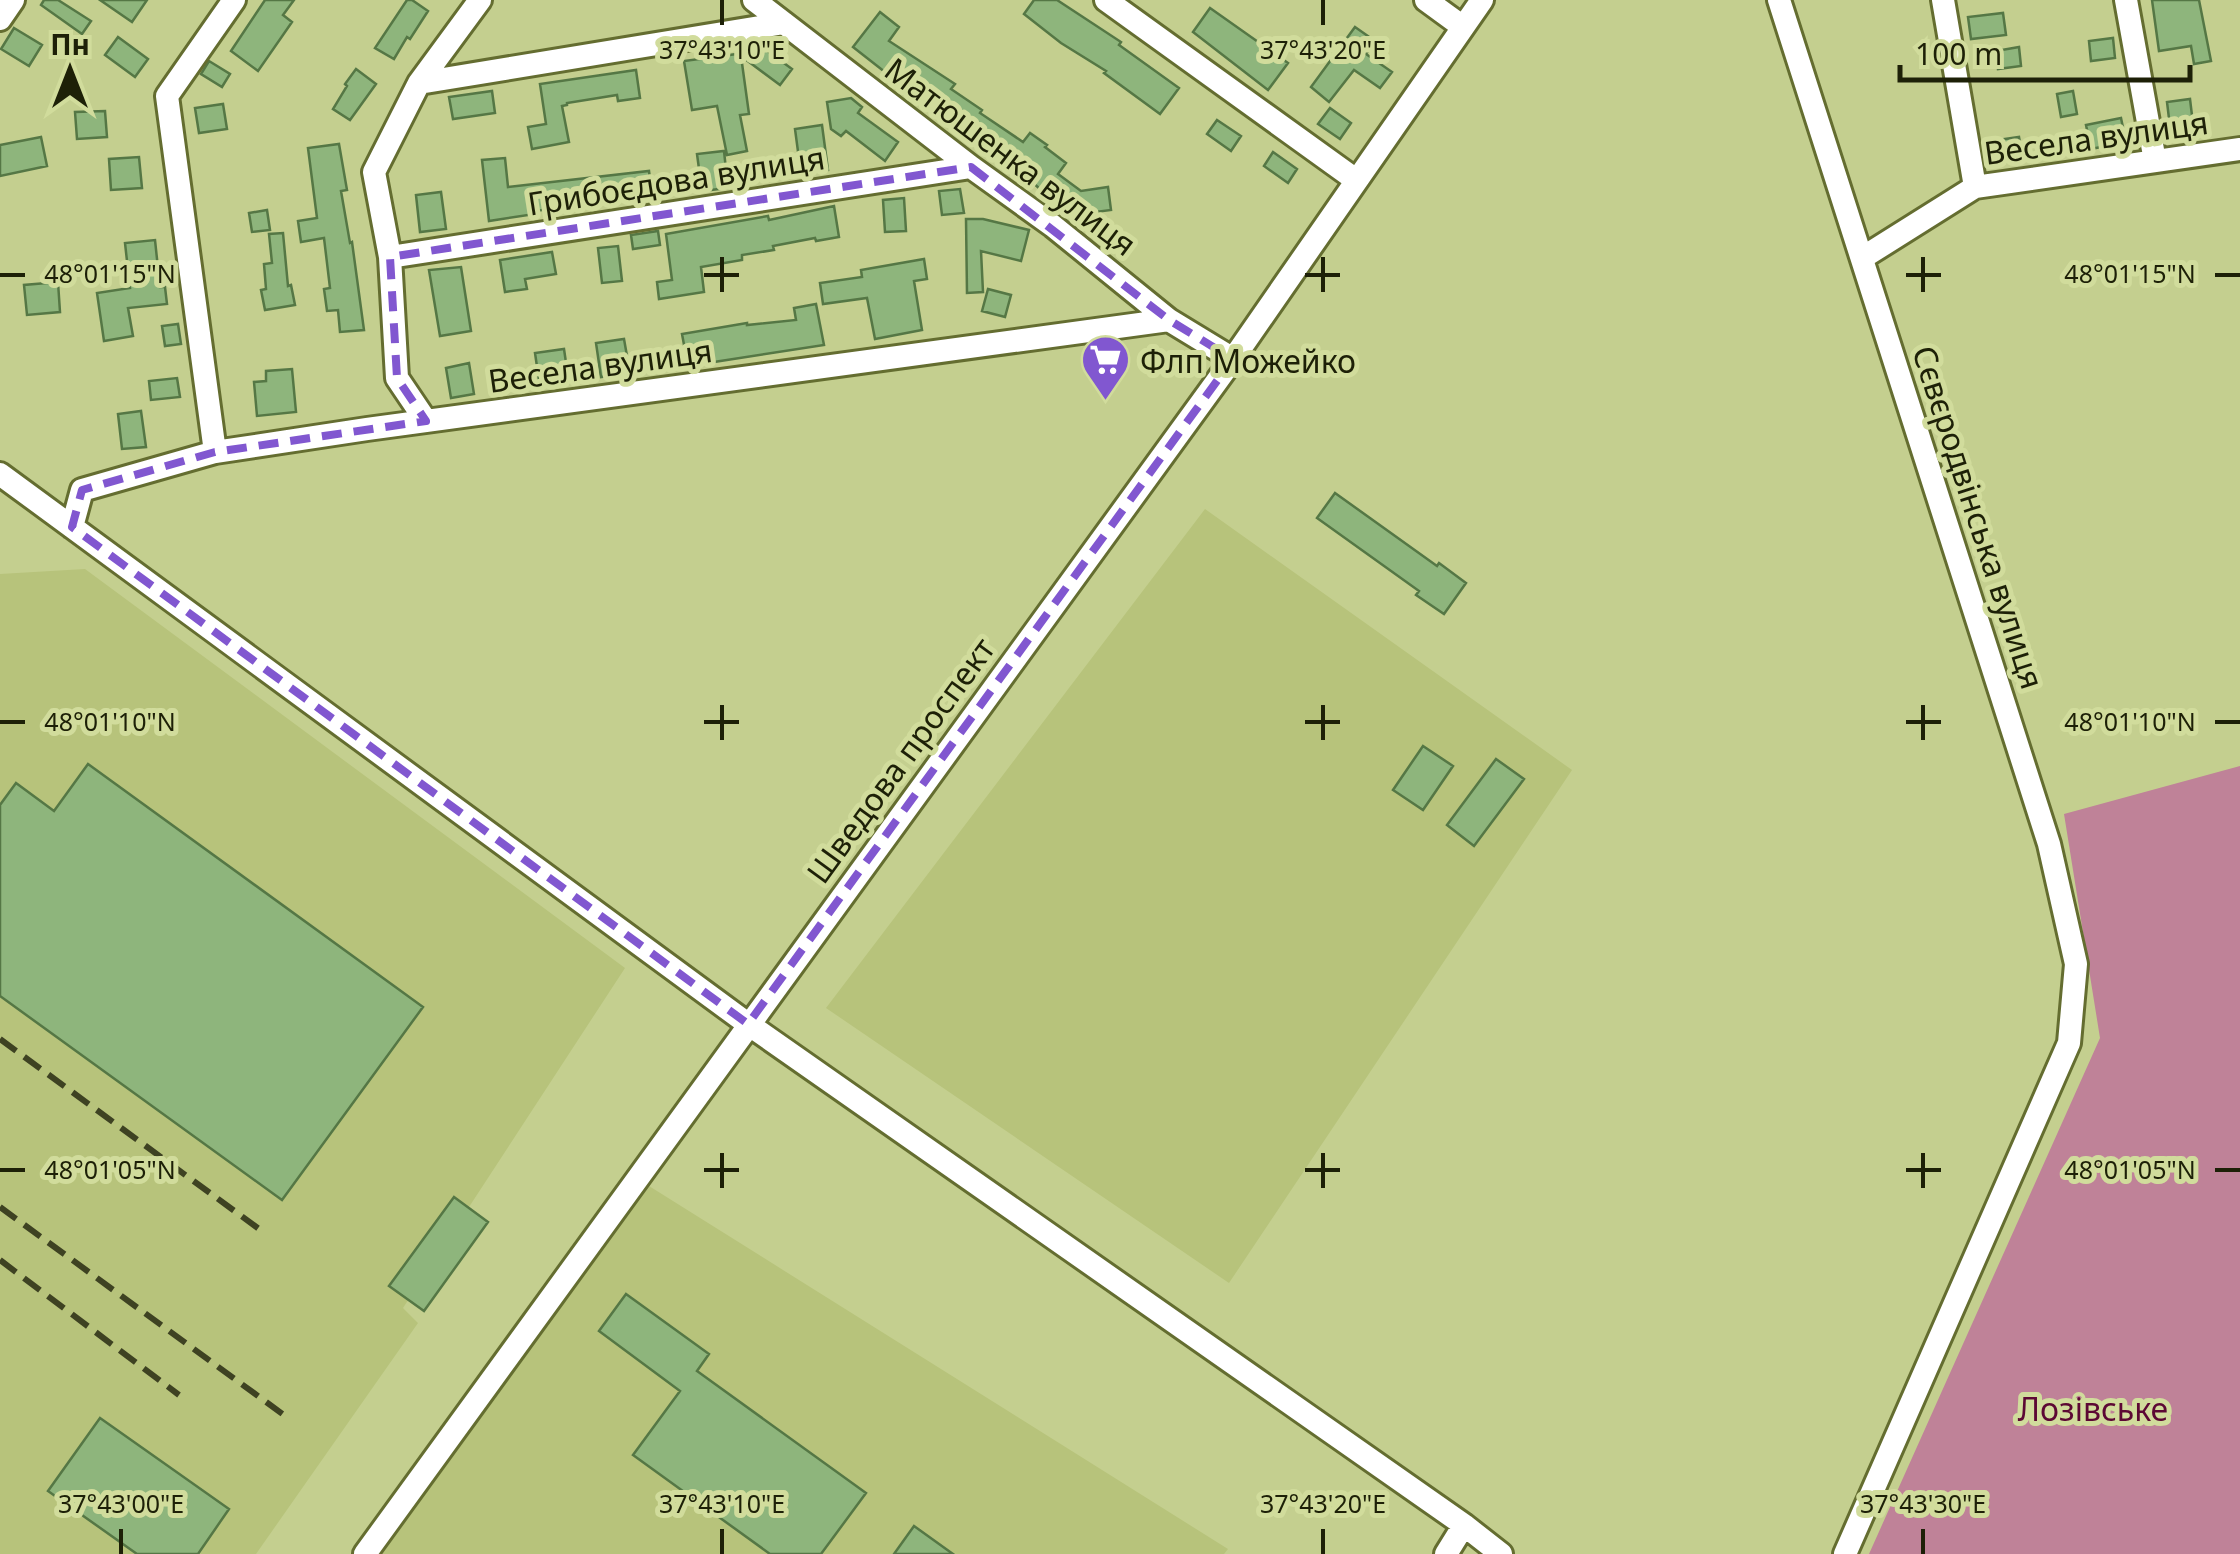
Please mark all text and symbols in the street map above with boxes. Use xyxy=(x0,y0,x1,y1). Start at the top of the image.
north arrow xyxy=(20,20,120,120)
scale bar xyxy=(1900,20,2190,82)
text: Пн xyxy=(50,25,90,63)
text: 37°43'10"E xyxy=(659,32,785,66)
text: 37°43'20"E xyxy=(1260,32,1386,66)
text: 100 m xyxy=(1915,33,2002,74)
street label: Матюшенка вулиця xyxy=(876,47,1146,265)
street label: Весела вулиця xyxy=(1981,100,2211,174)
street label: Грибоєдова вулиця xyxy=(524,135,828,225)
text: 48°01'15"N xyxy=(44,256,176,290)
text: 48°01'15"N xyxy=(2064,256,2196,290)
street label: Весела вулиця xyxy=(485,328,715,402)
supermarket icon: Флп Можейко xyxy=(1079,334,1131,402)
place label: Флп Можейко xyxy=(1140,339,1356,382)
street label: Сєвєродвінська вулиця xyxy=(1903,340,2055,694)
street label: Шведова проспект xyxy=(796,629,1004,891)
text: 48°01'10"N xyxy=(44,704,176,738)
text: 48°01'10"N xyxy=(2064,704,2196,738)
text: 48°01'05"N xyxy=(44,1152,176,1186)
text: 48°01'05"N xyxy=(2064,1152,2196,1186)
park label: Лозівське xyxy=(2018,1387,2168,1430)
text: 37°43'00"E xyxy=(58,1486,184,1520)
text: 37°43'10"E xyxy=(659,1486,785,1520)
text: 37°43'20"E xyxy=(1260,1486,1386,1520)
text: 37°43'30"E xyxy=(1860,1486,1986,1520)

